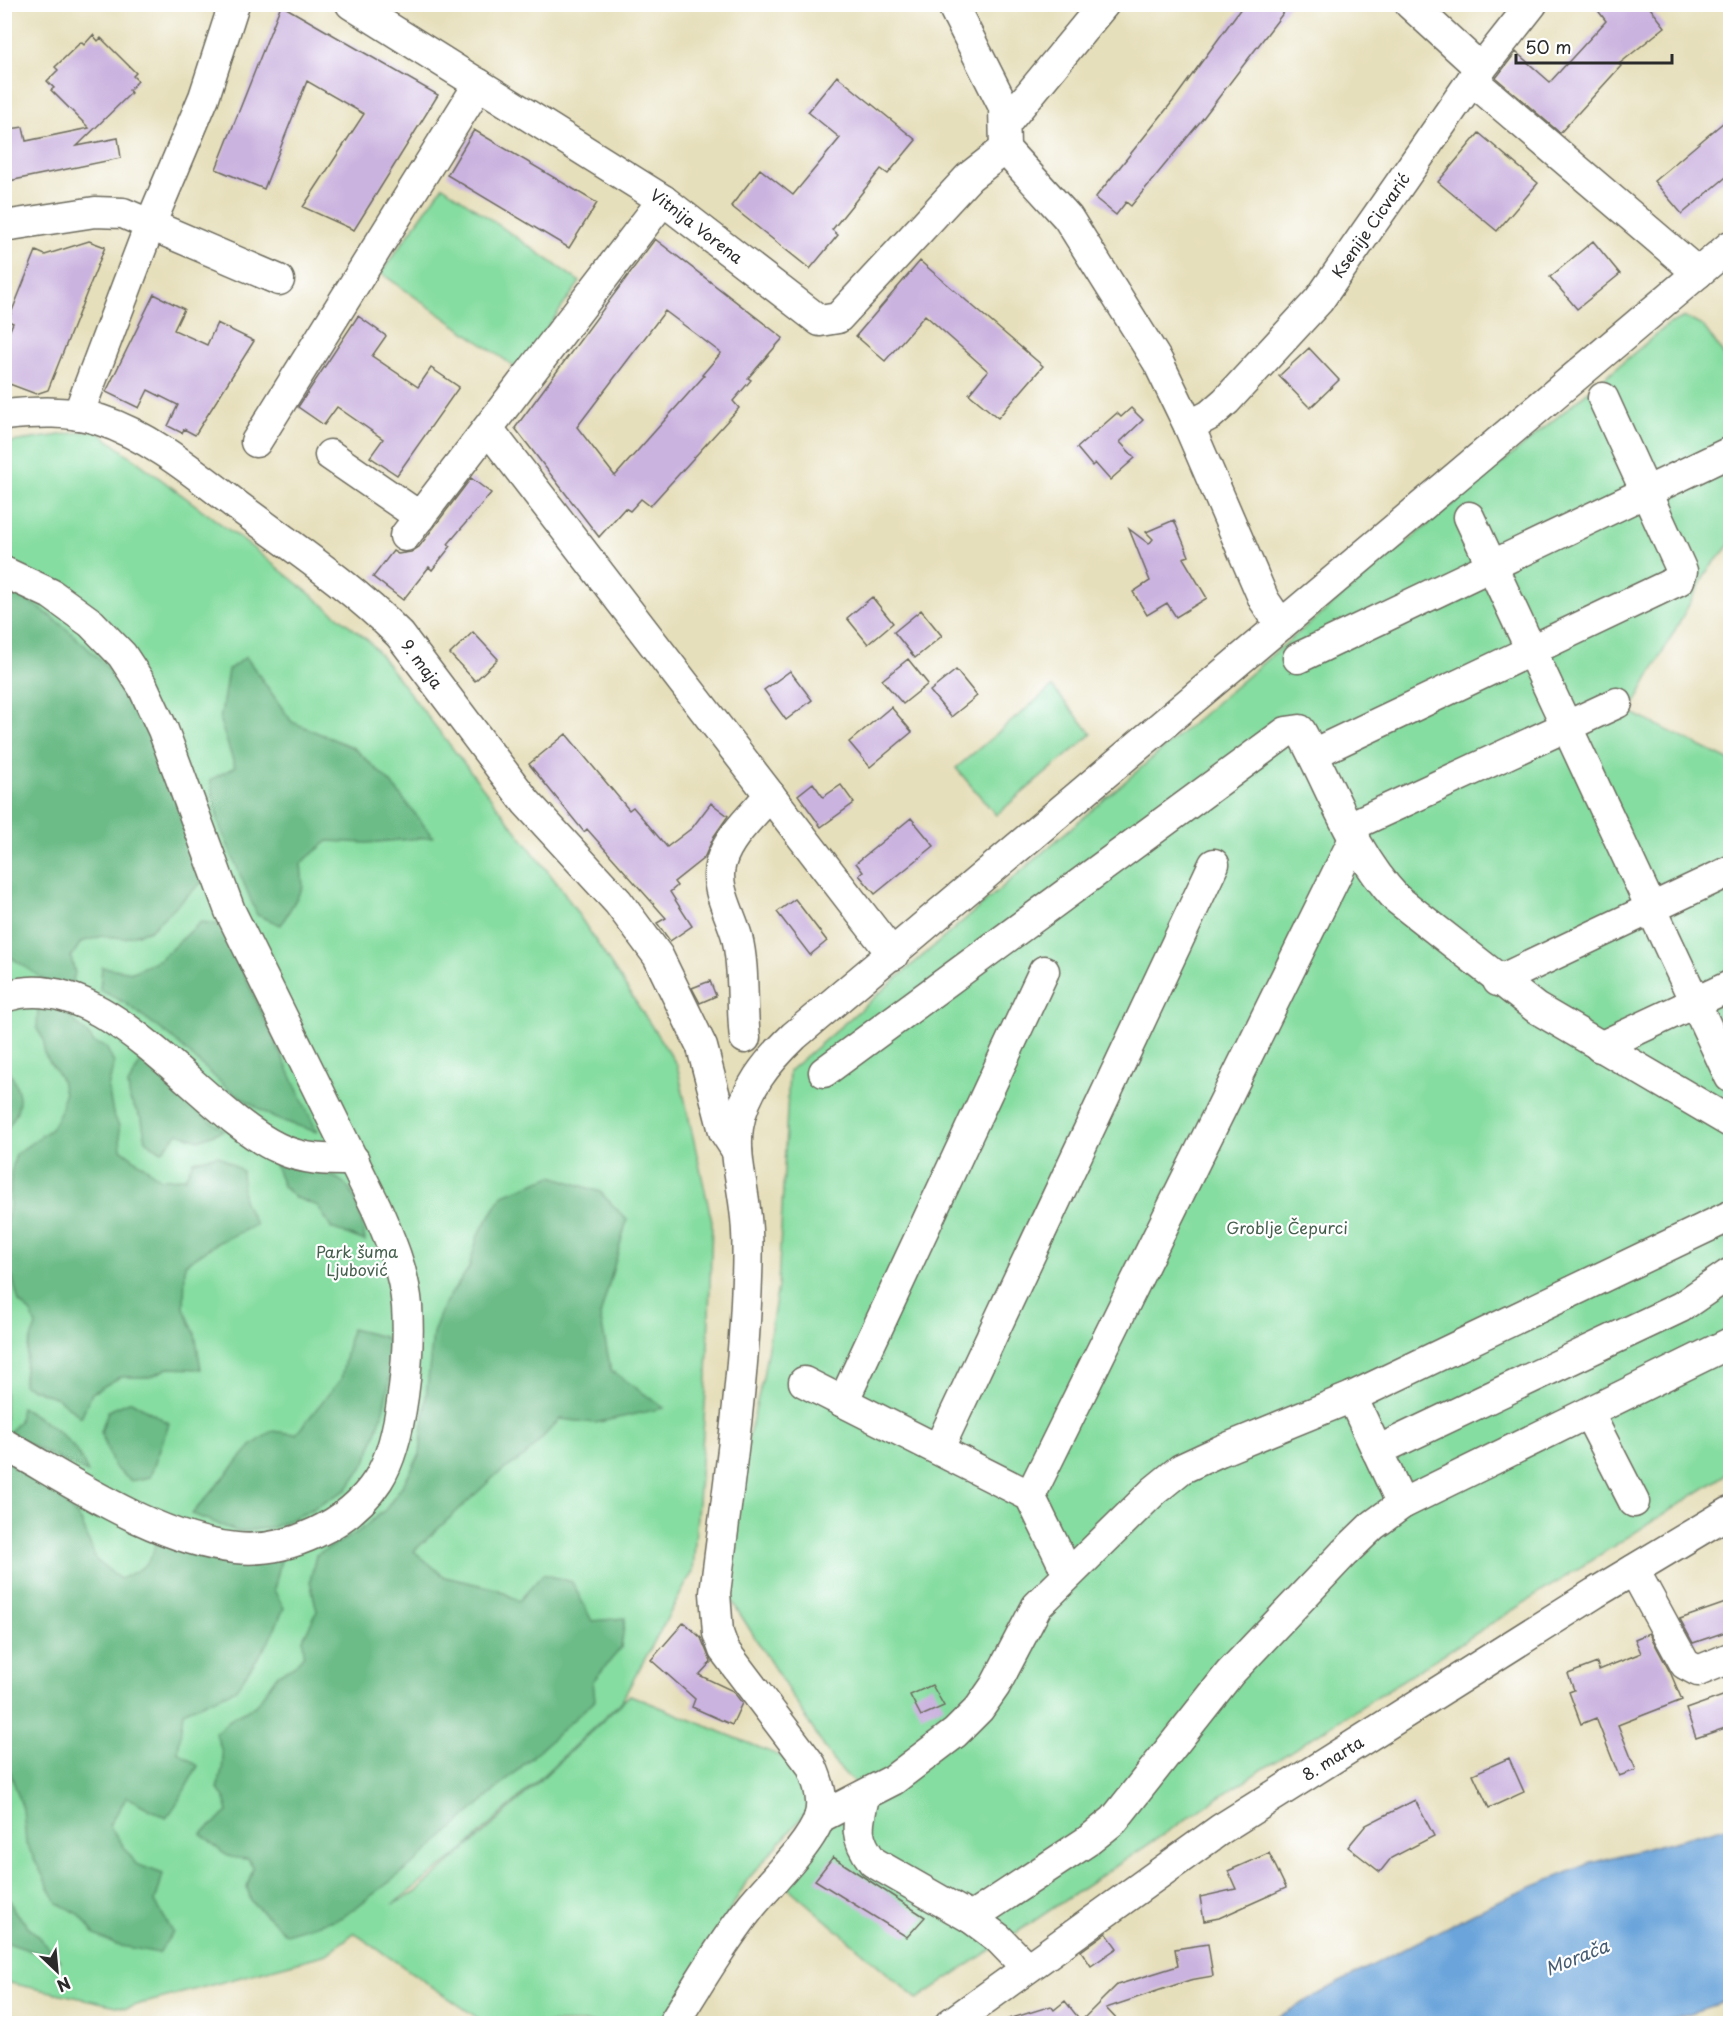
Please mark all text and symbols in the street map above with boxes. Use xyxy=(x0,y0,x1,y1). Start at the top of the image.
scale bar xyxy=(1516,27,1672,65)
text: 50 m xyxy=(1525,33,1572,60)
street label: Ksenije Cicvarić xyxy=(1325,168,1415,282)
street label: Vitnija Vorena xyxy=(646,182,749,269)
street label: 9. maja xyxy=(396,634,449,693)
park label: Groblje Čepurci xyxy=(1226,1215,1348,1239)
park label: Park šuma Ljubović xyxy=(316,1239,398,1281)
street label: 8. marta xyxy=(1297,1729,1368,1786)
water label: Morača xyxy=(1541,1931,1613,1982)
north arrow xyxy=(27,1941,87,2001)
text: N xyxy=(53,1972,75,1999)

